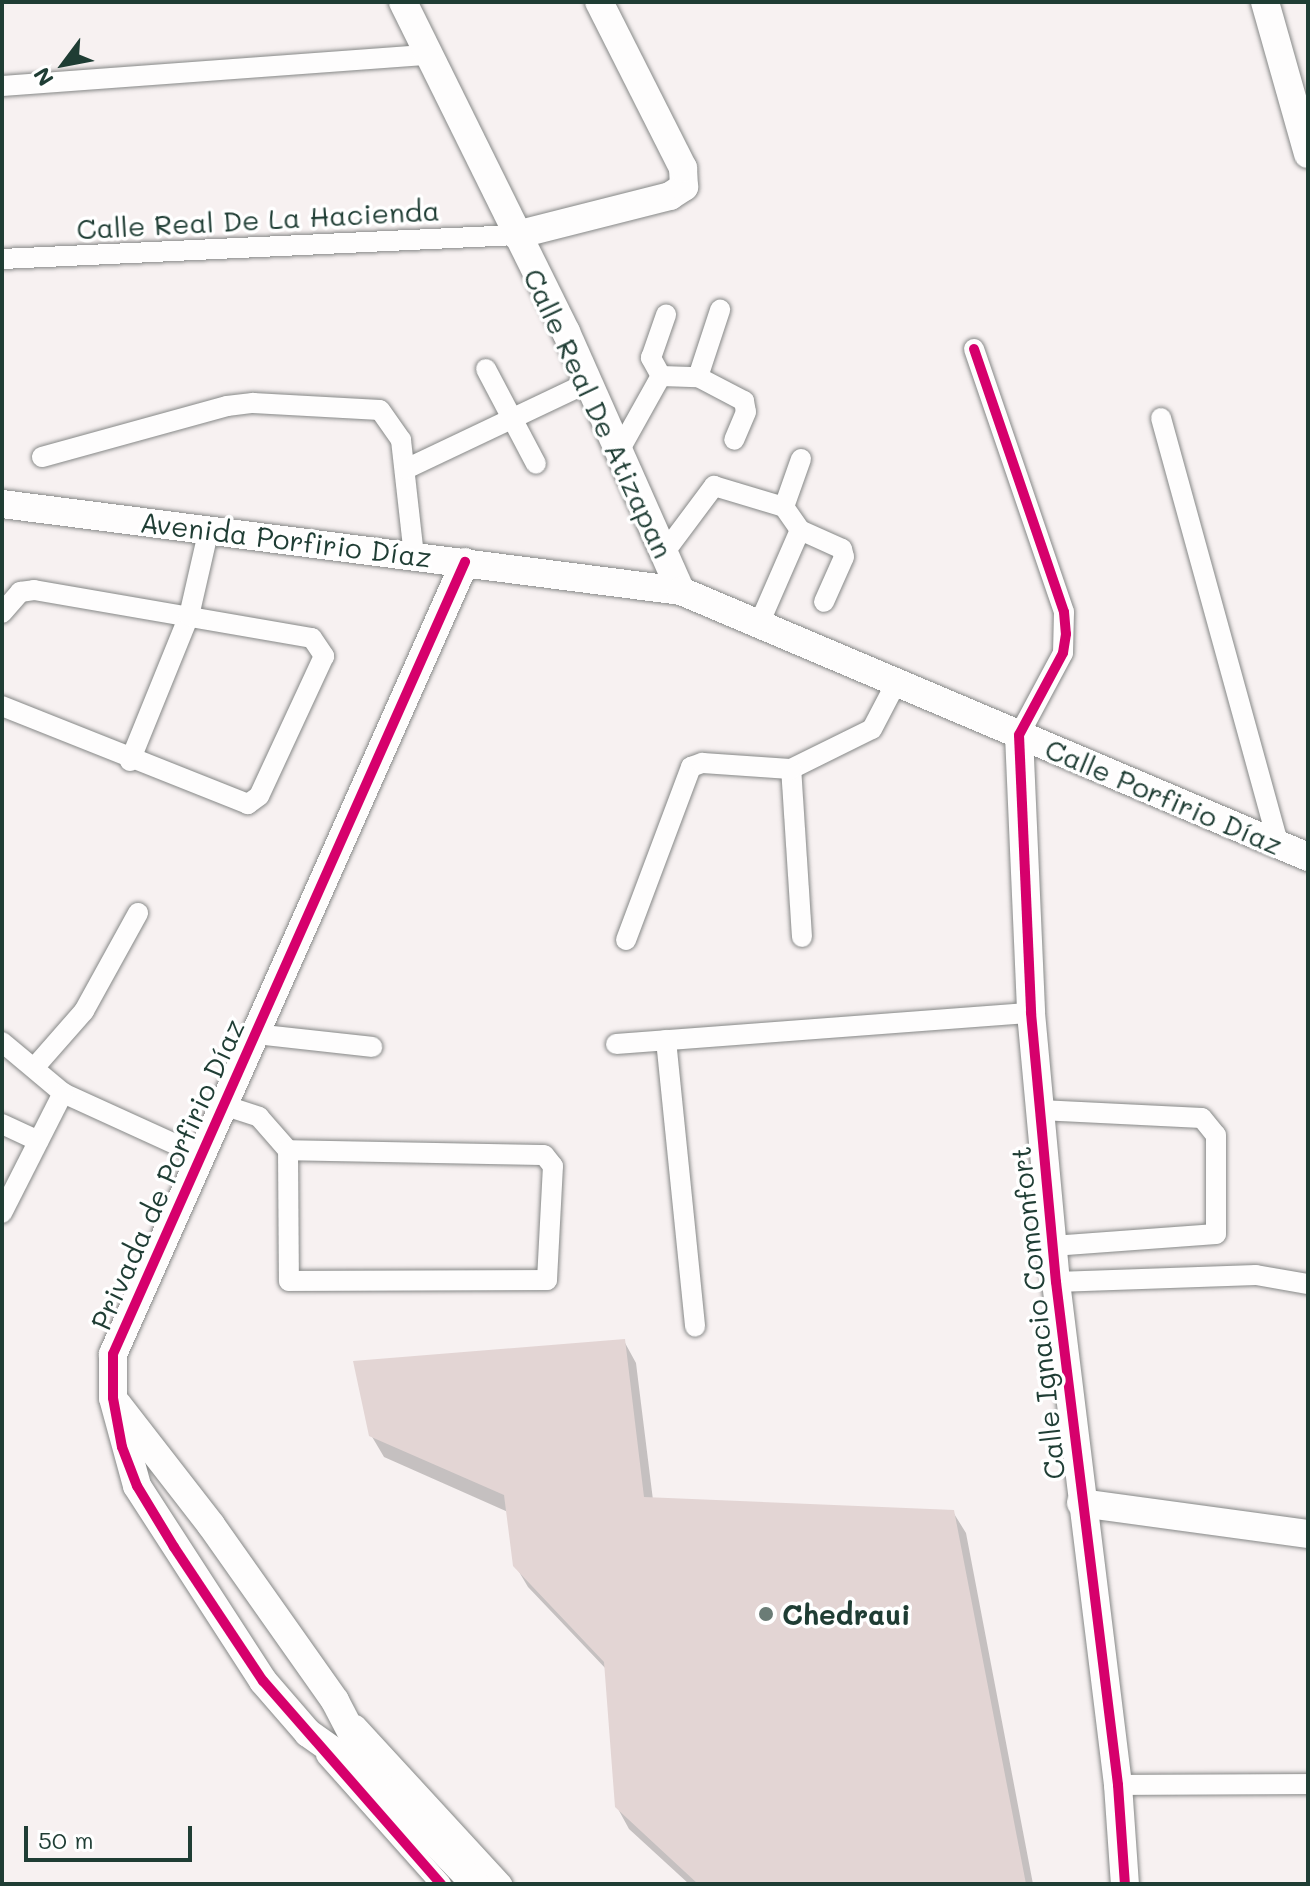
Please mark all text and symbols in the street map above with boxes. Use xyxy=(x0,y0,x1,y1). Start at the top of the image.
north arrow xyxy=(24,24,104,104)
text: N xyxy=(27,62,60,92)
street label: Calle Real De La Hacienda xyxy=(76,193,440,245)
street label: Calle Real De Atizapan xyxy=(517,263,681,563)
street label: Avenida Porfirio Díaz xyxy=(138,504,434,574)
street label: Calle Porfirio Díaz xyxy=(1040,731,1288,861)
street label: Privada de Porfirio Díaz xyxy=(83,1013,251,1335)
street label: Calle Ignacio Comonfort xyxy=(1003,1145,1071,1481)
place label: Chedraui xyxy=(782,1597,911,1631)
marker: Chedraui xyxy=(757,1605,775,1623)
scale bar xyxy=(28,1810,196,1860)
text: 50 m xyxy=(38,1824,94,1855)

